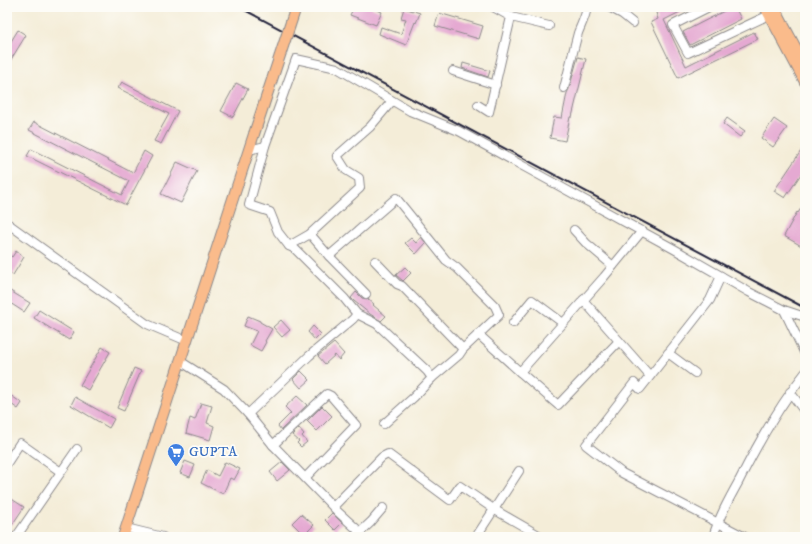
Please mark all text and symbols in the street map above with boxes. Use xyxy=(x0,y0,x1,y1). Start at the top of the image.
supermarket icon: GUPTA xyxy=(166,442,186,467)
place label: GUPTA xyxy=(189,443,238,461)

